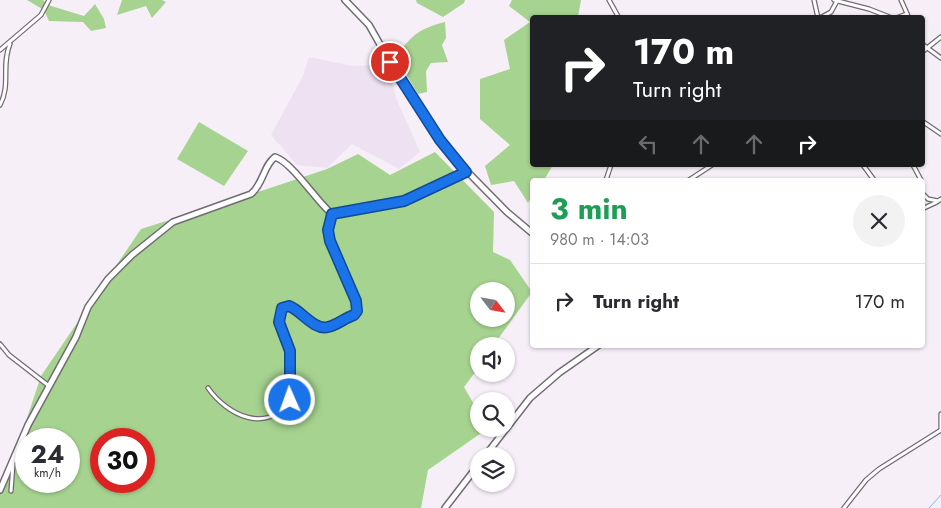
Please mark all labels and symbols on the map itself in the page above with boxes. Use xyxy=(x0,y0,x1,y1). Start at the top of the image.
pin xyxy=(369,41,411,83)
north arrow xyxy=(470,282,515,328)
position arrow xyxy=(263,373,315,425)
speed limit sign: 30 xyxy=(90,428,155,493)

